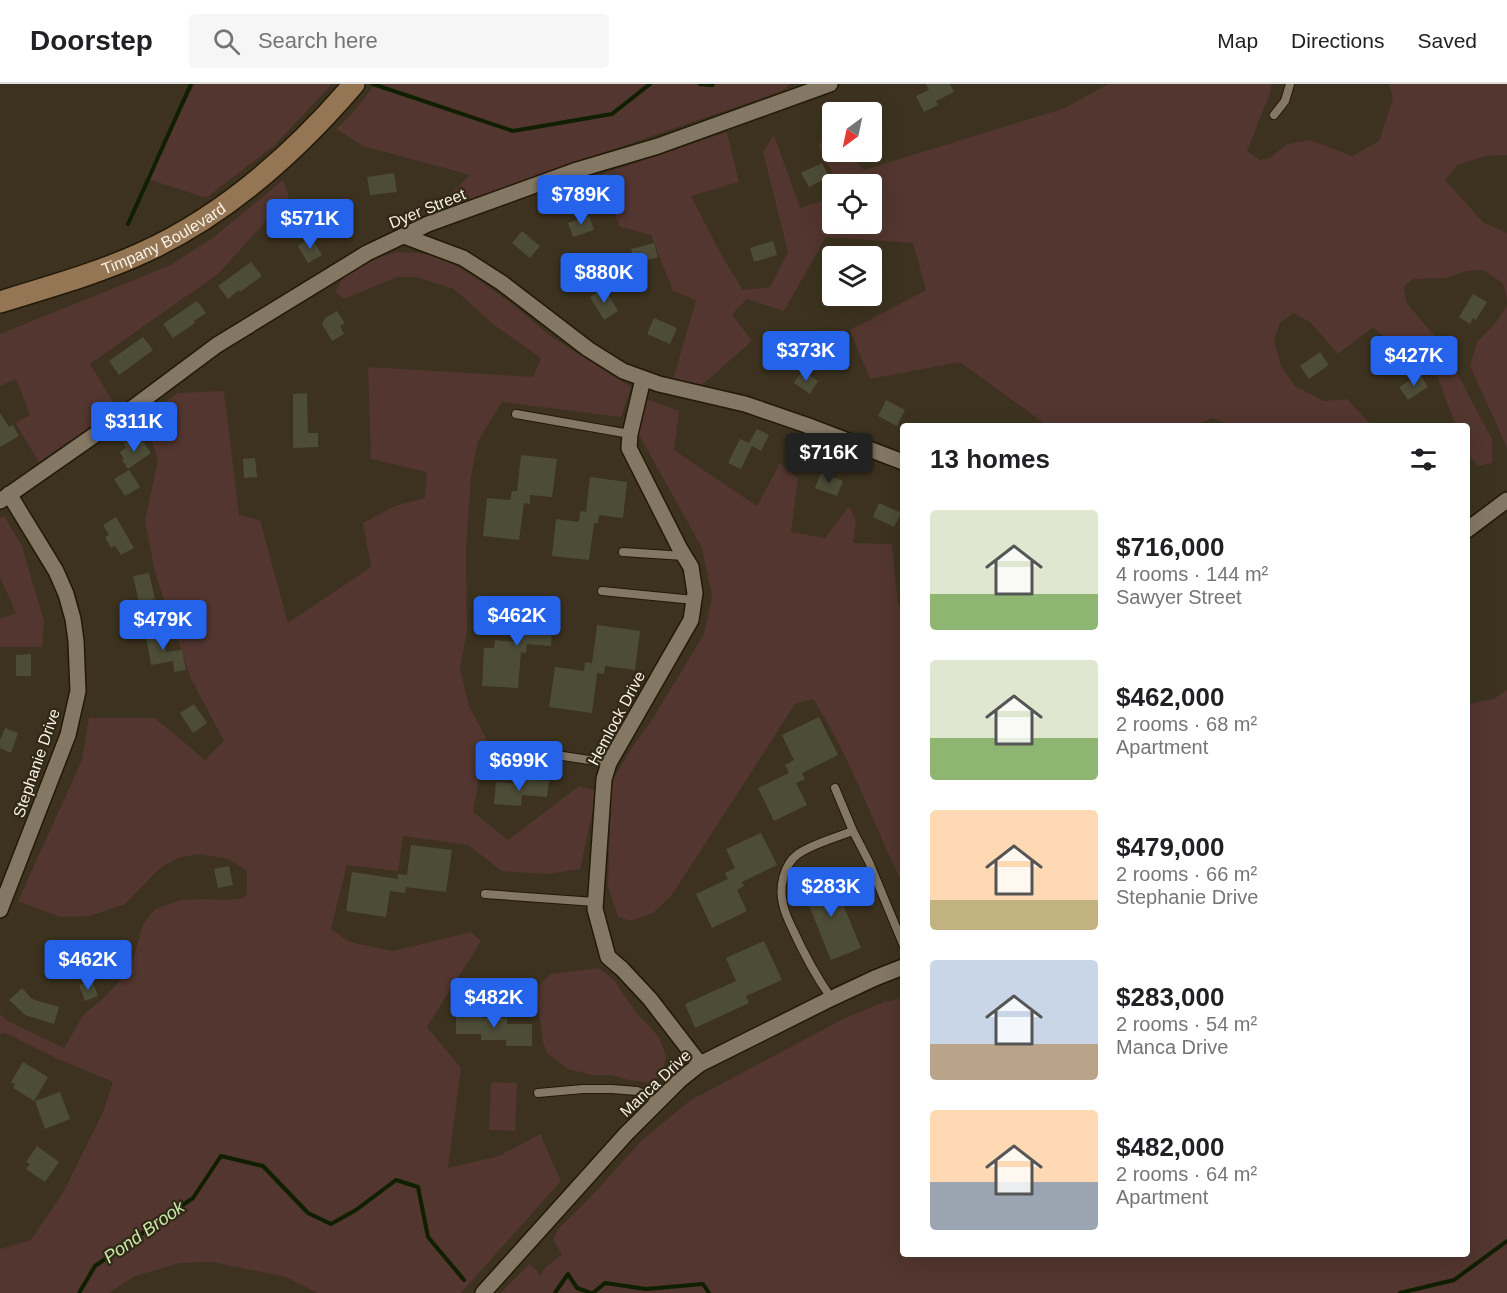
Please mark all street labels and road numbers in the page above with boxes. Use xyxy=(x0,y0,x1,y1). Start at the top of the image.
street label: Dyer Street xyxy=(386,185,468,232)
street label: Timpany Boulevard xyxy=(99,199,229,278)
street label: Hemlock Drive xyxy=(585,668,648,768)
street label: Stephanie Drive xyxy=(10,706,63,820)
street label: Manca Drive xyxy=(617,1046,694,1120)

